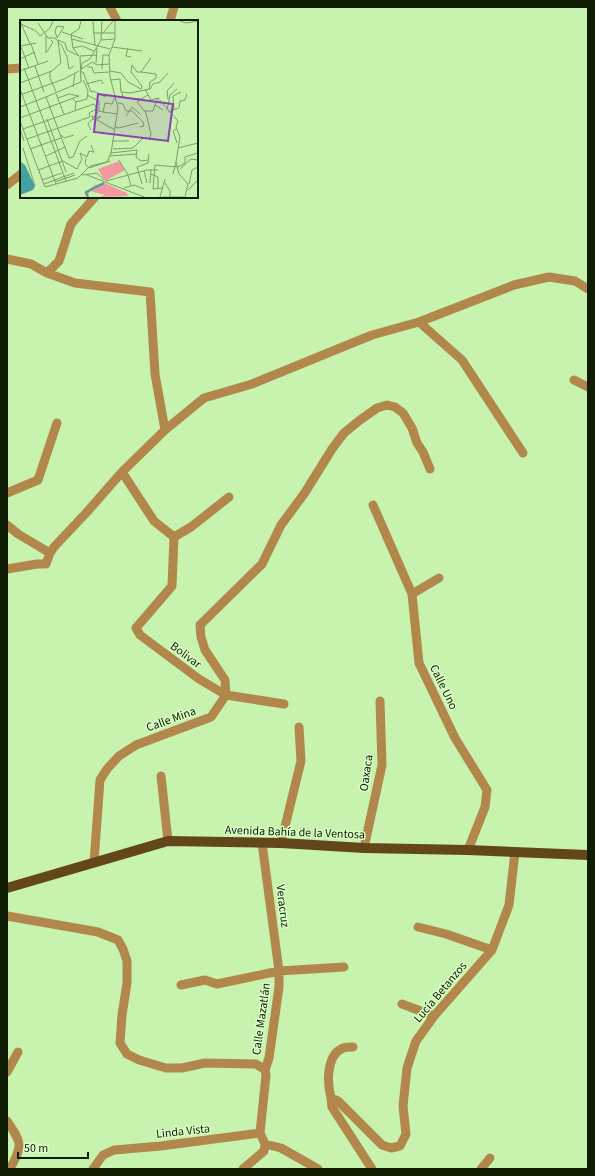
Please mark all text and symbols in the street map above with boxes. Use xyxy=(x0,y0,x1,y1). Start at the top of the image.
inset map xyxy=(20,20,198,198)
street label: Bolivar xyxy=(167,638,206,673)
street label: Calle Uno xyxy=(425,662,462,713)
street label: Calle Mina xyxy=(144,703,198,736)
street label: Oaxaca xyxy=(356,754,377,792)
street label: Avenida Bahía de la Ventosa xyxy=(225,822,365,843)
street label: Veracruz xyxy=(271,884,294,929)
street label: Lucía Betanzos xyxy=(410,958,471,1026)
street label: Calle Mazatlán xyxy=(248,982,275,1056)
street label: Linda Vista xyxy=(155,1120,211,1143)
scale bar xyxy=(18,1134,88,1160)
text: 50 m xyxy=(24,1140,48,1157)

